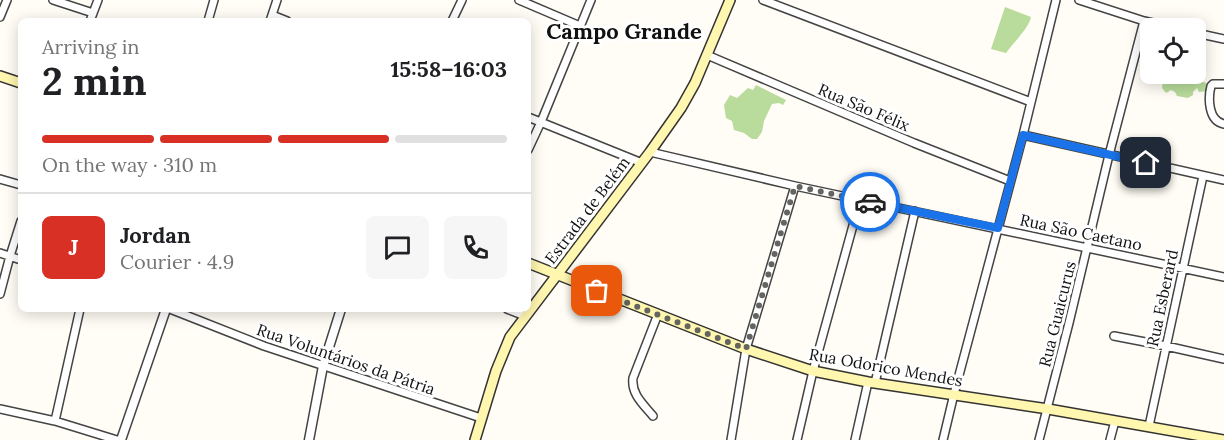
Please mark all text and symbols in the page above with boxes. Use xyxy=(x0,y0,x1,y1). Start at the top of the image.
district label: Campo Grande xyxy=(546,17,702,45)
map controls xyxy=(1140,18,1206,84)
button: locate xyxy=(1140,18,1206,84)
text: Arriving in xyxy=(42,34,139,59)
text: 15:58–16:03 xyxy=(390,55,507,83)
text: 2 min xyxy=(42,56,147,106)
street label: Rua São Félix xyxy=(815,79,913,135)
pin xyxy=(1120,137,1171,188)
icon: home xyxy=(1129,146,1162,179)
text: On the way · 310 m xyxy=(42,152,217,177)
street label: Estrada de Belém xyxy=(540,152,634,268)
courier xyxy=(840,172,900,232)
icon: car xyxy=(854,186,887,219)
street label: Rua São Caetano xyxy=(1018,209,1144,255)
button: chat xyxy=(366,216,429,279)
button: phone xyxy=(444,216,507,279)
text: Jordan xyxy=(120,221,191,249)
text: J xyxy=(69,233,78,261)
street label: Rua Esberard xyxy=(1142,247,1182,348)
text: Courier · 4.9 xyxy=(120,249,234,274)
street label: Rua Guaicurus xyxy=(1034,259,1080,369)
pin xyxy=(571,265,622,316)
icon: bag xyxy=(580,274,613,307)
street label: Rua Voluntários da Pátria xyxy=(254,319,438,399)
street label: Rua Odorico Mendes xyxy=(808,344,964,390)

